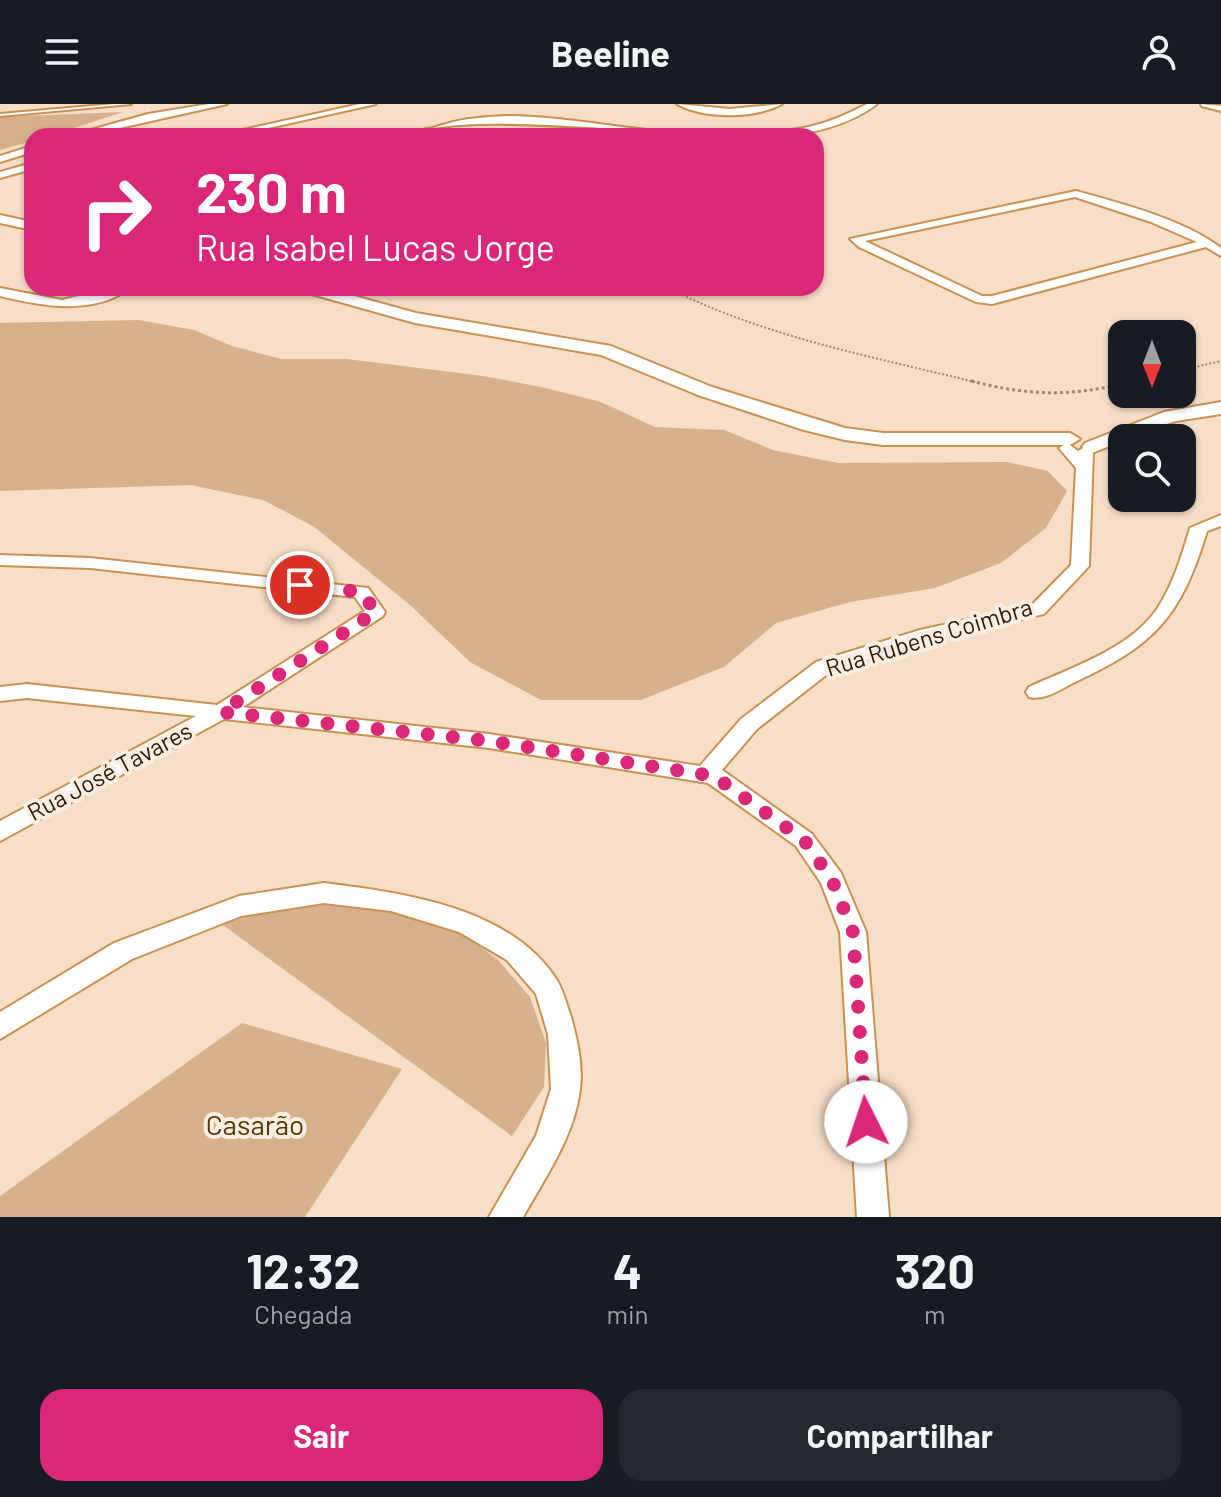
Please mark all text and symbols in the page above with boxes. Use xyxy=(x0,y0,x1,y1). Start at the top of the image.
icon: menu xyxy=(40,30,84,74)
icon: person xyxy=(1137,30,1181,74)
text: Beeline xyxy=(551,31,670,74)
text: 230 m xyxy=(196,157,347,224)
icon: right xyxy=(64,160,168,264)
text: Rua Isabel Lucas Jorge xyxy=(196,225,555,268)
north arrow xyxy=(1108,320,1196,408)
map controls xyxy=(1108,320,1196,512)
button: search xyxy=(1108,424,1196,512)
pin xyxy=(266,551,334,619)
icon: arrive xyxy=(278,563,322,607)
street label: Rua Rubens Coimbra xyxy=(822,591,1036,682)
street label: Rua José Tavares xyxy=(22,715,197,826)
position arrow xyxy=(824,1080,908,1164)
park label: Casarão xyxy=(206,1107,304,1141)
text: 12:32 xyxy=(246,1241,360,1299)
text: 4 xyxy=(613,1241,642,1299)
text: 320 xyxy=(895,1241,975,1299)
text: Chegada xyxy=(254,1298,352,1329)
text: min xyxy=(606,1298,649,1329)
text: m xyxy=(924,1298,946,1329)
button: Sair xyxy=(40,1389,603,1481)
button: Compartilhar xyxy=(619,1389,1181,1481)

